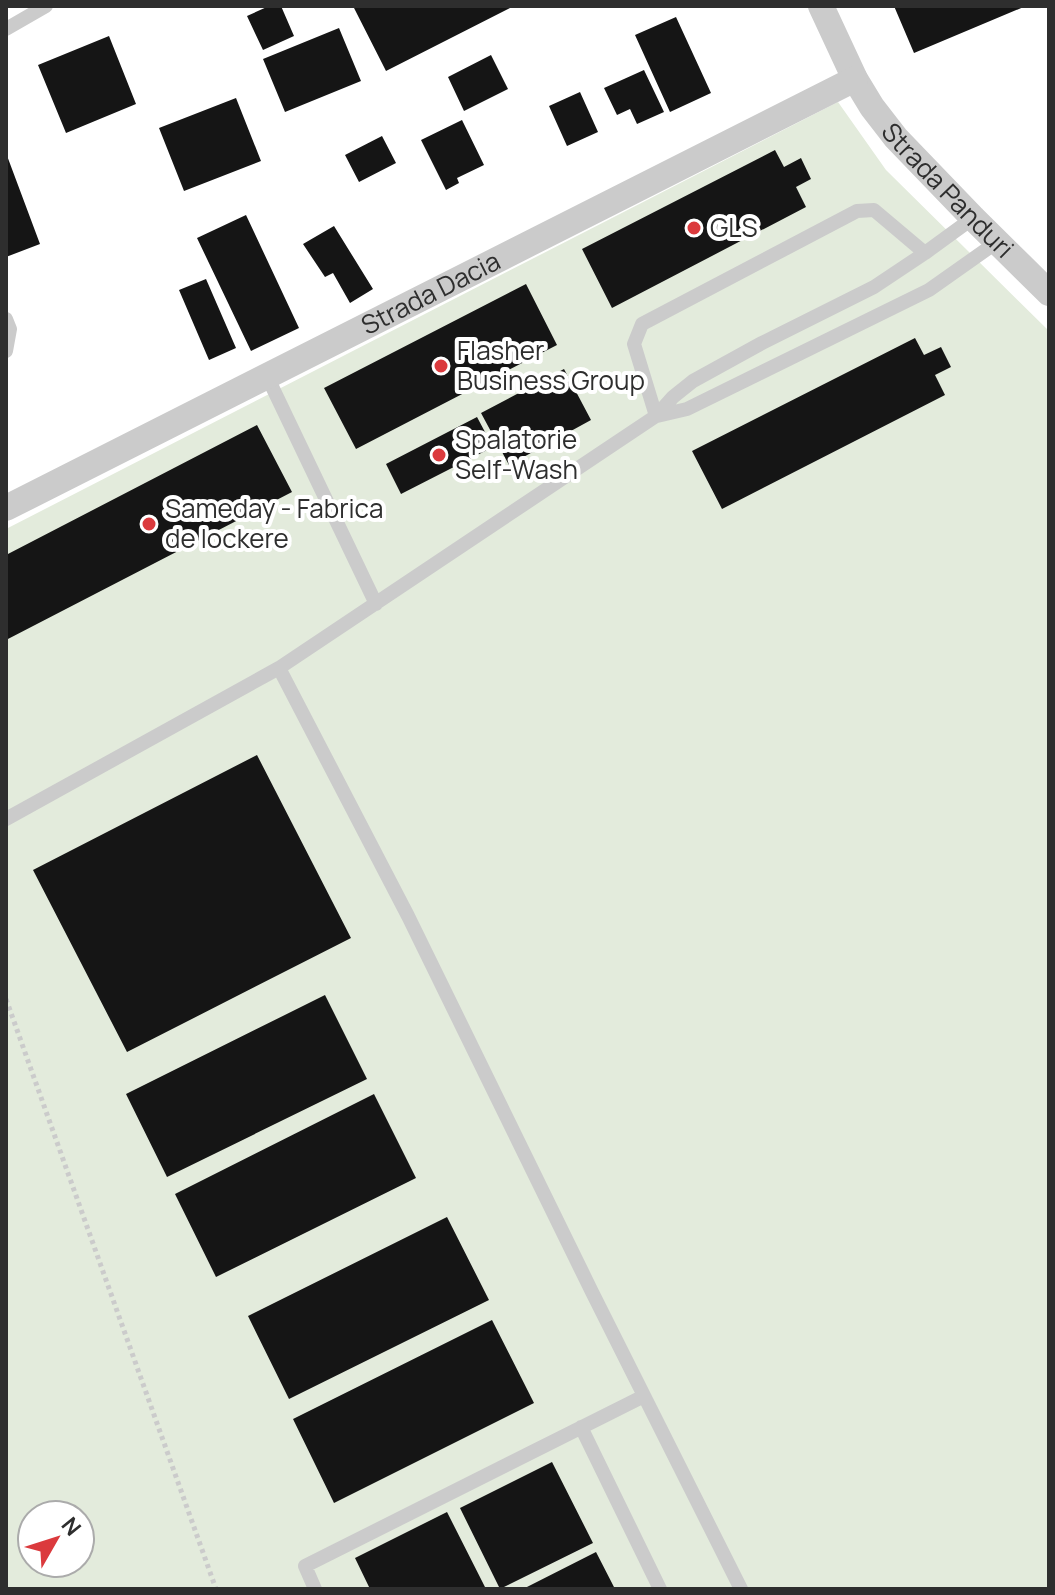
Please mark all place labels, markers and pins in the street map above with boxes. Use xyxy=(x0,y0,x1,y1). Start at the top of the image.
place label: GLS xyxy=(710,209,758,245)
marker: GLS xyxy=(685,219,703,237)
place label: Flasher Business Group xyxy=(457,332,645,398)
marker: Flasher Business Group xyxy=(432,357,450,375)
place label: Spalatorie Self-Wash xyxy=(455,421,578,487)
marker: Spalatorie Self-Wash xyxy=(430,446,448,464)
place label: Sameday - Fabrica de lockere xyxy=(165,490,383,556)
marker: Sameday - Fabrica de lockere xyxy=(140,515,158,533)

